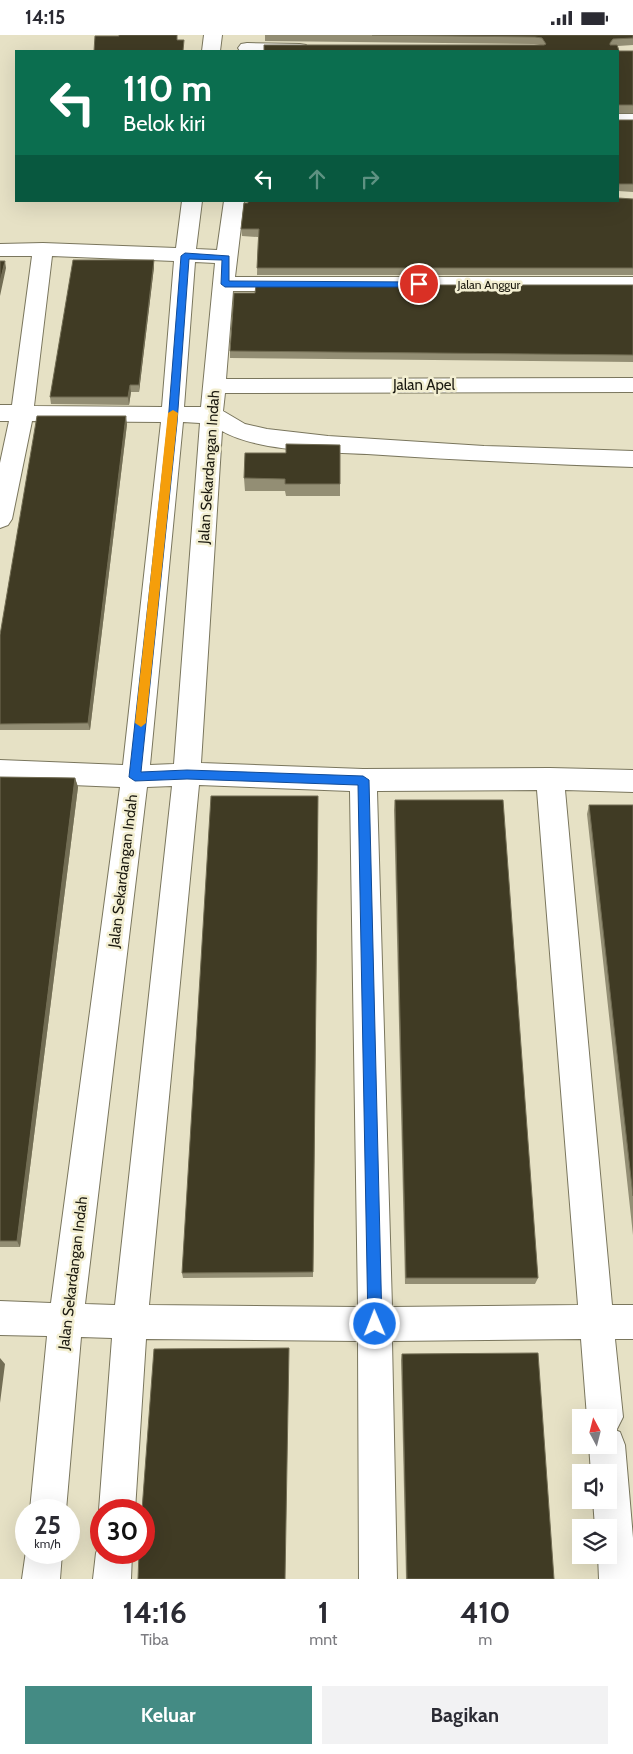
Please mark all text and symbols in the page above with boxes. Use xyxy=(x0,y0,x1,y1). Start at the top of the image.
text: 14:15 xyxy=(25,6,65,29)
text: 110 m xyxy=(123,67,212,110)
icon: left xyxy=(40,70,105,135)
text: Belok kiri xyxy=(123,110,206,137)
icon: left xyxy=(250,165,278,193)
icon: ahead xyxy=(303,165,331,193)
icon: right xyxy=(356,165,384,193)
pin xyxy=(398,263,440,305)
icon: arrive xyxy=(405,270,433,298)
street label: Jalan Anggur xyxy=(457,277,521,292)
street label: Jalan Apel xyxy=(392,376,456,394)
street label: Jalan Sekardangan Indah xyxy=(195,389,223,546)
street label: Jalan Sekardangan Indah xyxy=(105,793,141,950)
street label: Jalan Sekardangan Indah xyxy=(55,1195,91,1352)
position arrow xyxy=(348,1297,400,1349)
north arrow xyxy=(572,1409,618,1454)
map controls xyxy=(572,1409,617,1564)
button: sound xyxy=(572,1464,617,1509)
speed limit sign: 30 xyxy=(90,1499,155,1564)
text: 25 xyxy=(34,1510,61,1540)
button: layers xyxy=(572,1519,617,1564)
text: km/h xyxy=(34,1536,61,1551)
text: 14:16 xyxy=(122,1594,187,1631)
text: 1 xyxy=(318,1594,329,1631)
text: 410 xyxy=(460,1594,511,1631)
text: Tiba xyxy=(140,1630,169,1649)
text: mnt xyxy=(309,1630,337,1649)
text: m xyxy=(478,1630,492,1649)
button: Keluar xyxy=(25,1686,312,1744)
button: Bagikan xyxy=(322,1686,608,1744)

